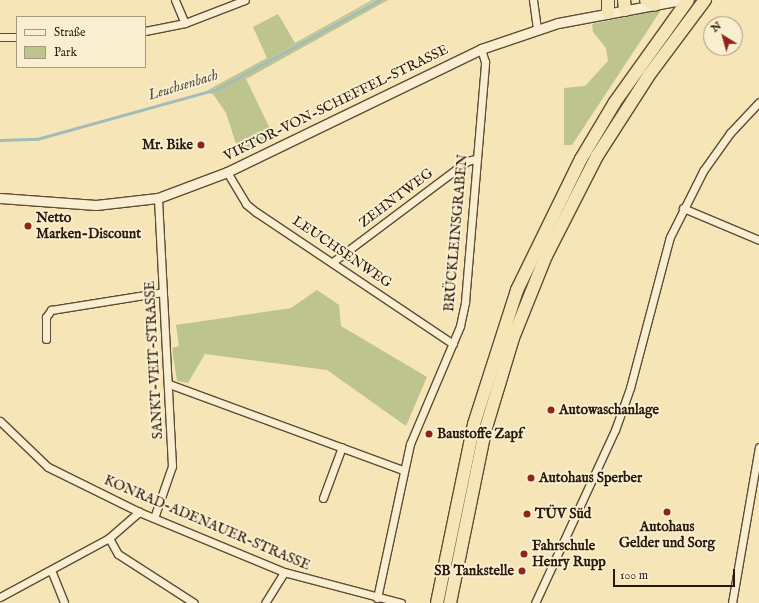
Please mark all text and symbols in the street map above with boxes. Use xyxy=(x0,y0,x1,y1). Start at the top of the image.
legend xyxy=(16,16,146,68)
north arrow xyxy=(703,16,743,56)
text: N xyxy=(708,19,724,36)
text: Straße xyxy=(54,25,86,40)
street label: VIKTOR-VON-SCHEFFEL-STRASSE xyxy=(221,41,451,165)
text: Park xyxy=(54,45,77,60)
water label: Leuchsenbach xyxy=(146,66,220,104)
place label: Mr. Bike xyxy=(142,137,193,153)
marker: Mr. Bike xyxy=(196,140,206,150)
street label: BRÜCKLEINSGRABEN xyxy=(441,154,471,312)
street label: ZEHNTWEG xyxy=(356,165,436,231)
place label: Netto Marken-Discount xyxy=(36,210,141,242)
street label: LEUCHSENWEG xyxy=(289,212,395,292)
marker: Netto Marken-Discount xyxy=(23,221,33,231)
street label: SANKT-VEIT-STRASSE xyxy=(141,280,167,440)
place label: Autowaschanlage xyxy=(559,402,659,418)
marker: Autowaschanlage xyxy=(546,405,556,415)
place label: Baustoffe Zapf xyxy=(437,426,523,442)
marker: Baustoffe Zapf xyxy=(424,429,434,439)
place label: Autohaus Sperber xyxy=(539,470,642,486)
street label: KONRAD-ADENAUER-STRASSE xyxy=(101,472,313,574)
marker: Autohaus Sperber xyxy=(526,473,536,483)
place label: TÜV Süd xyxy=(535,506,591,522)
marker: Autohaus Gelder und Sorg xyxy=(662,507,672,517)
marker: TÜV Süd xyxy=(522,509,532,519)
place label: Autohaus Gelder und Sorg xyxy=(619,519,715,552)
place label: Fahrschule Henry Rupp xyxy=(532,538,606,570)
marker: Fahrschule Henry Rupp xyxy=(519,549,529,559)
scale bar xyxy=(615,561,737,587)
place label: SB Tankstelle xyxy=(434,563,514,579)
marker: SB Tankstelle xyxy=(517,566,527,576)
text: 100 m xyxy=(620,568,648,583)

